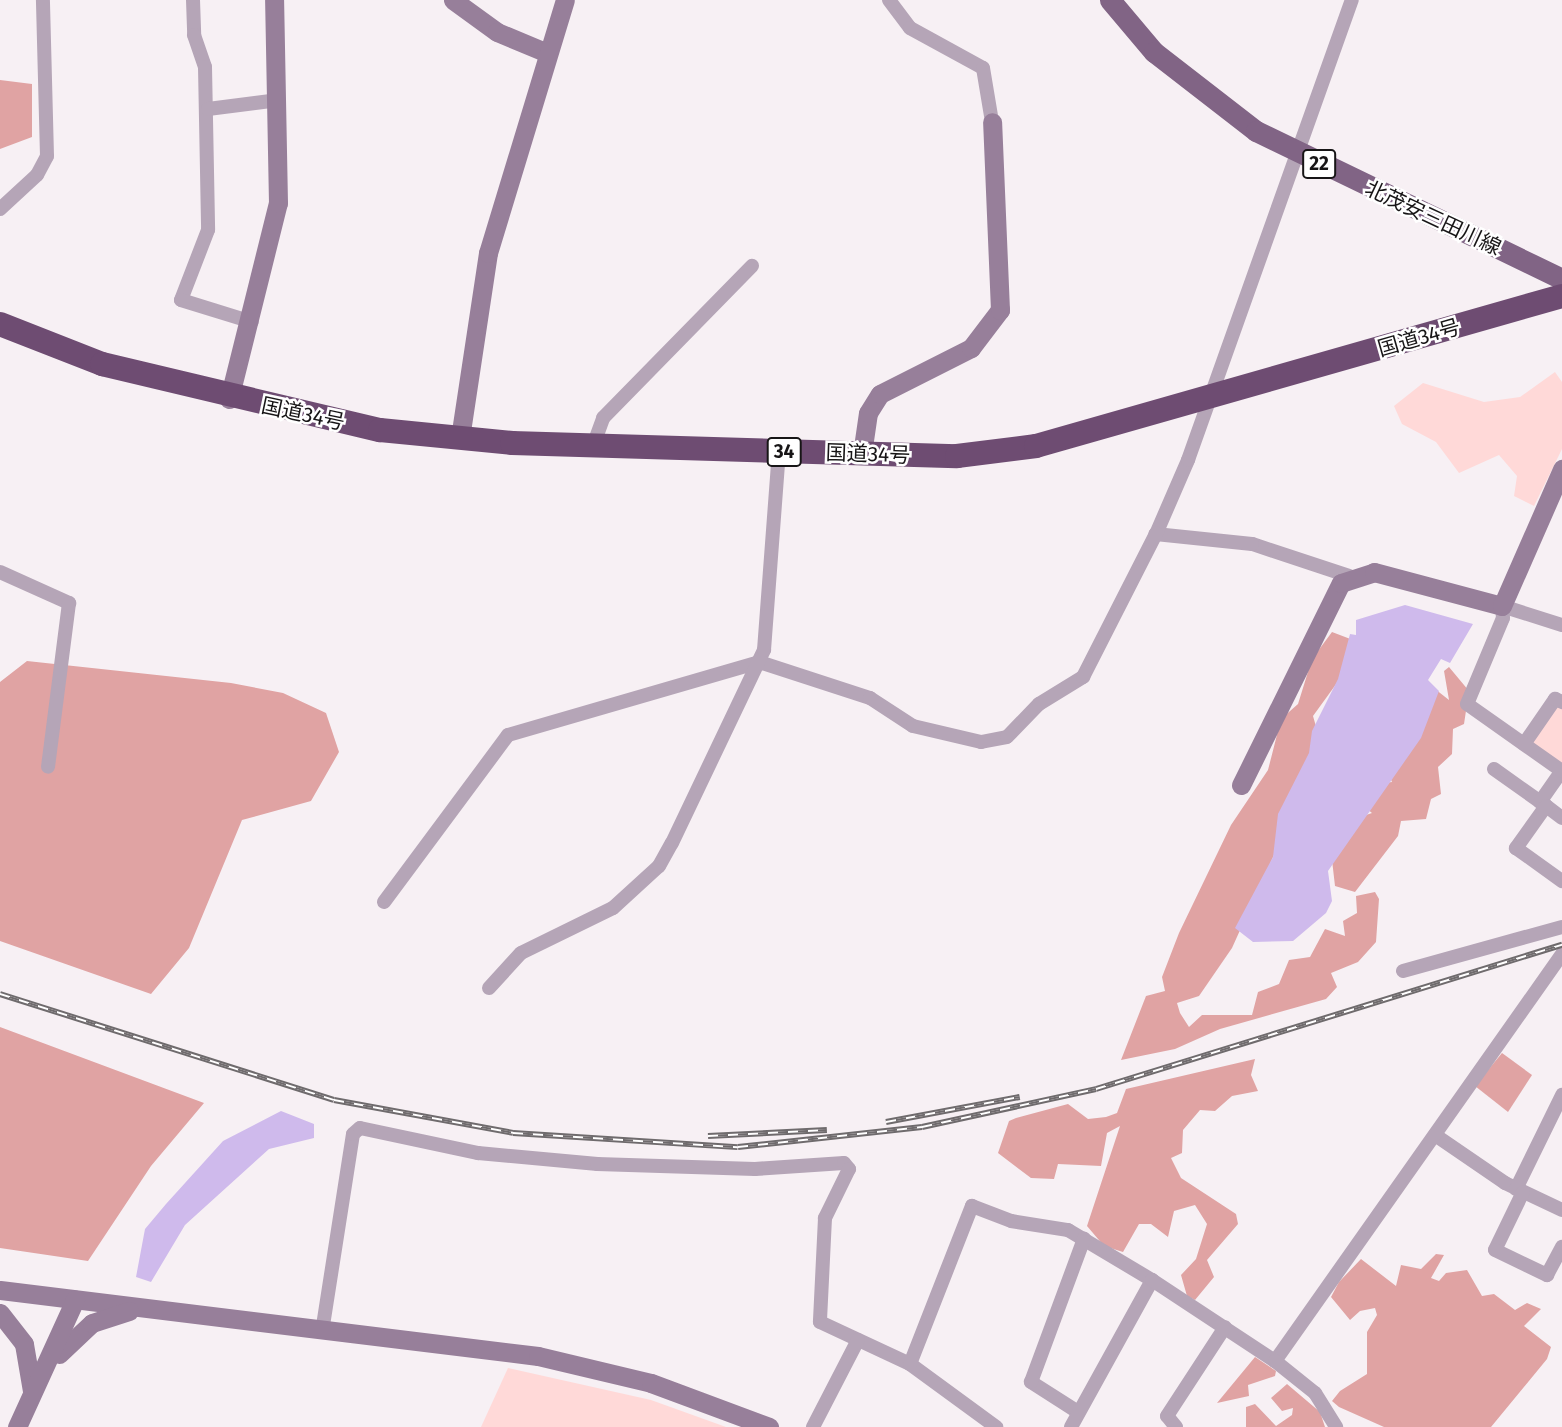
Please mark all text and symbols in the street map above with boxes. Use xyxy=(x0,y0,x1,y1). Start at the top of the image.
road number: 22 xyxy=(1302,148,1336,180)
street label: 北茂安三田川線 xyxy=(1361,176,1505,260)
street label: 国道34号 xyxy=(1375,314,1463,362)
street label: 国道34号 xyxy=(259,393,347,435)
road number: 34 xyxy=(766,436,802,467)
street label: 国道34号 xyxy=(825,440,911,468)

